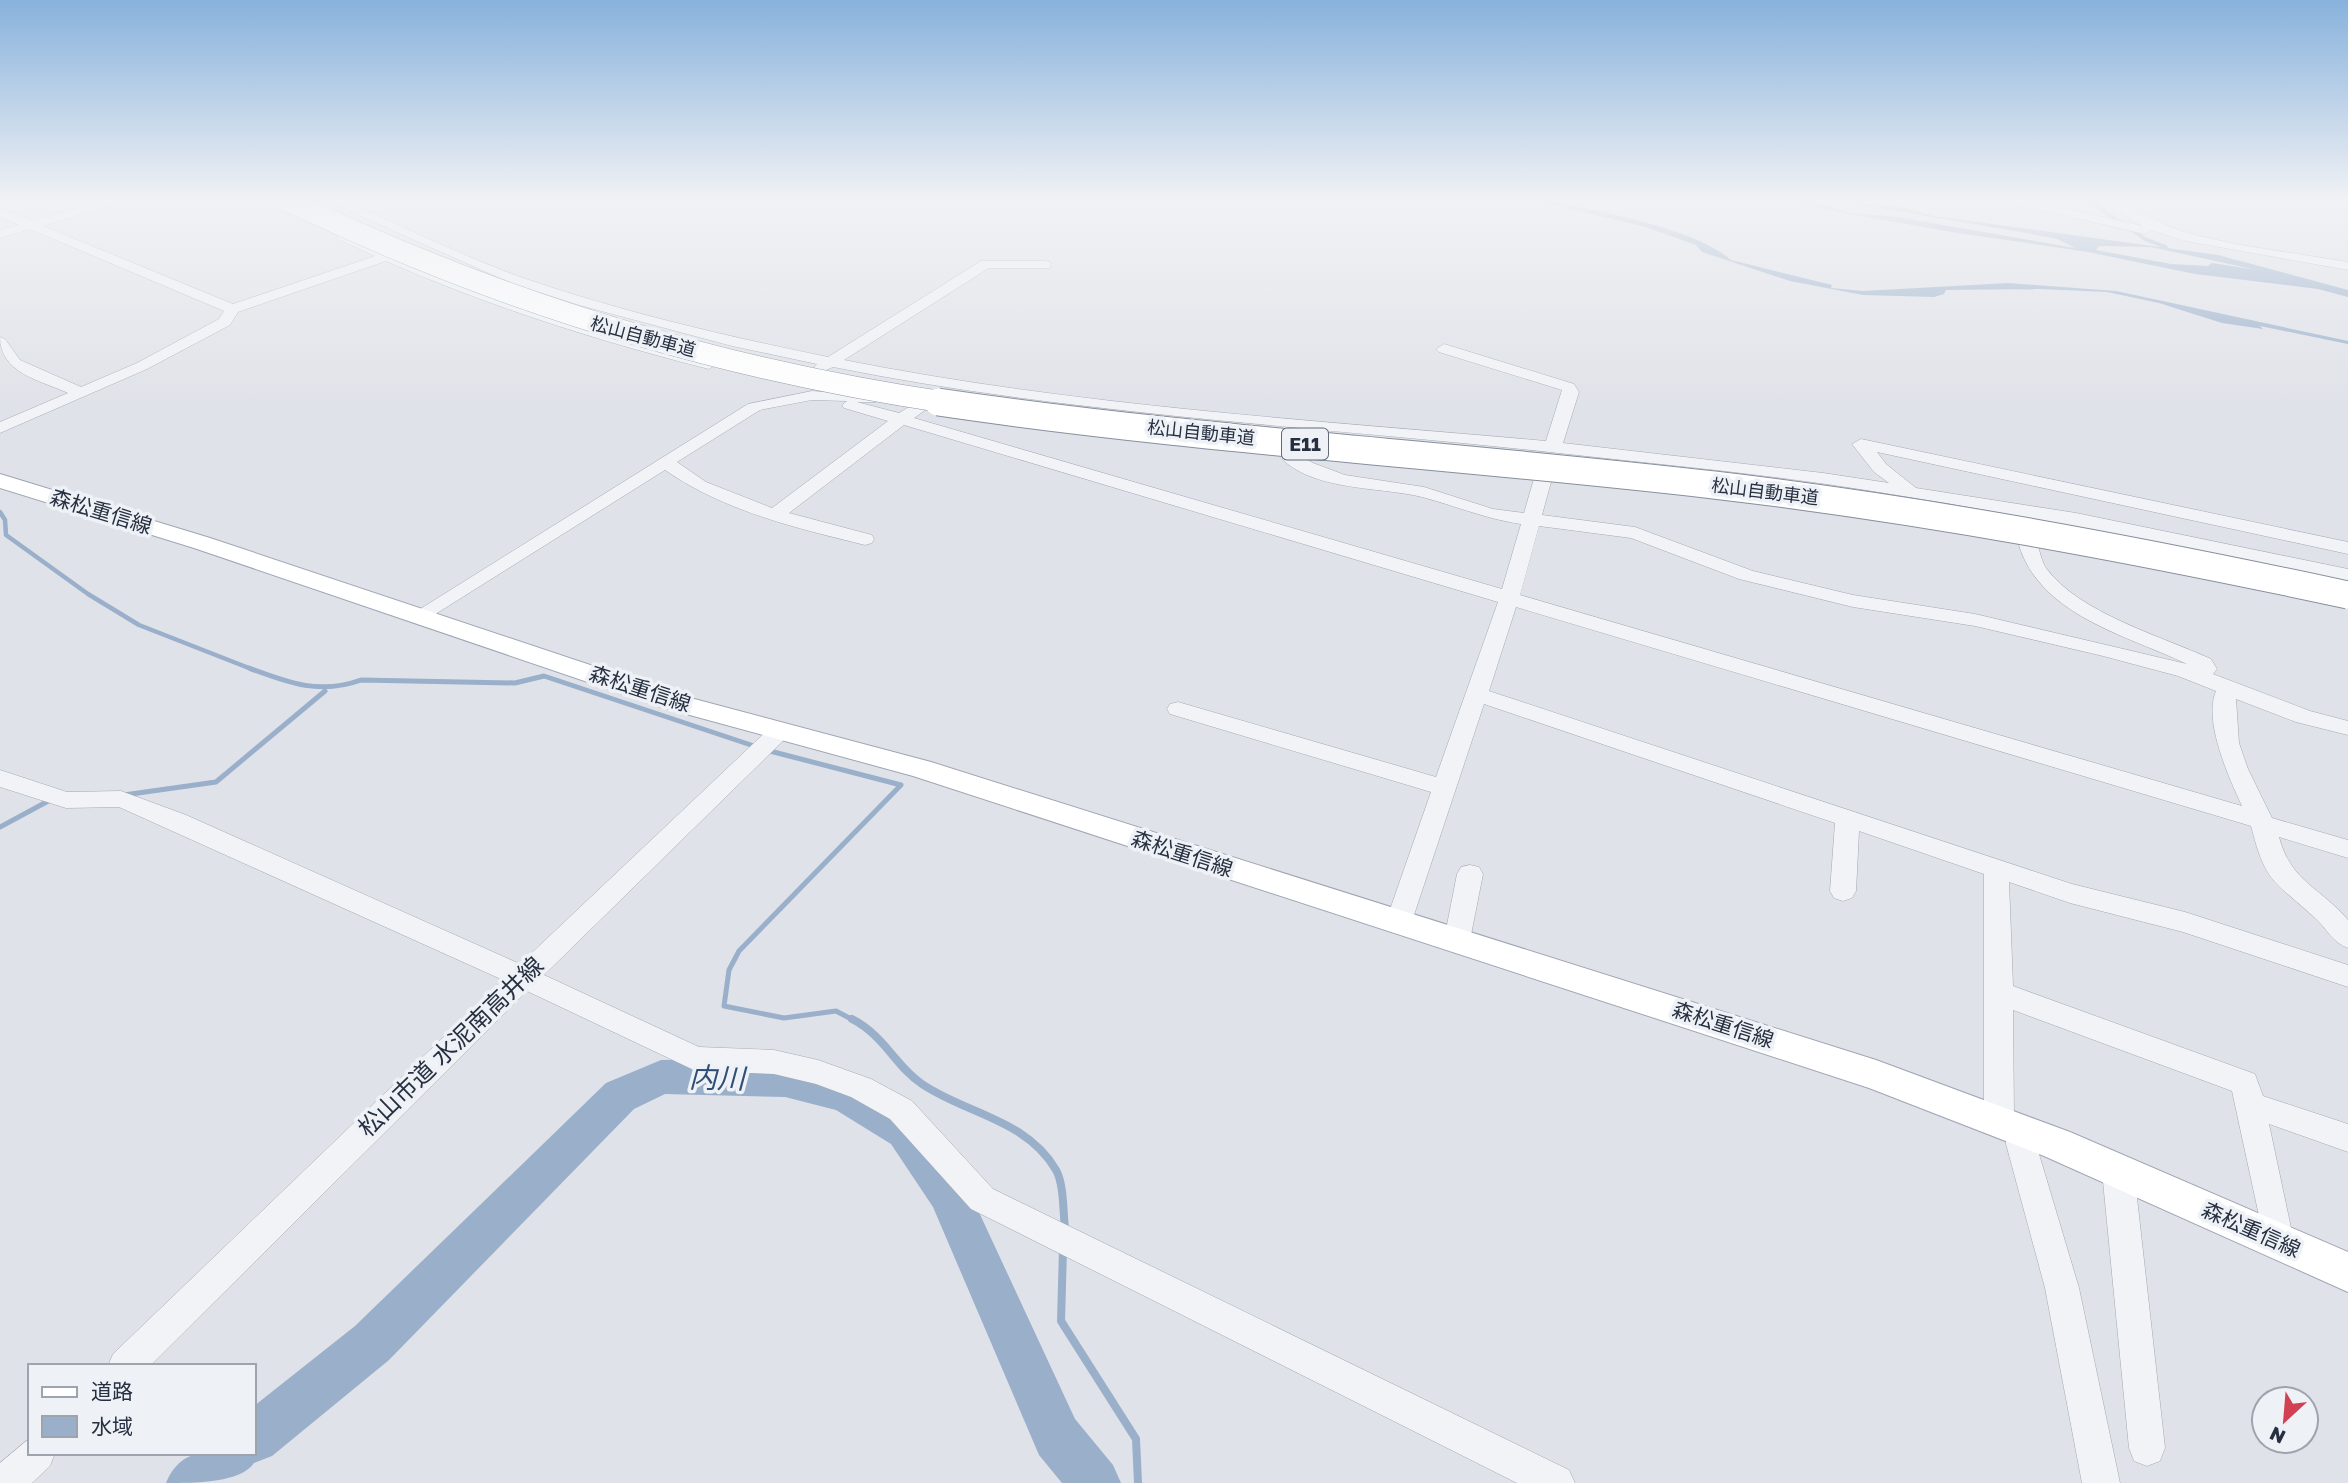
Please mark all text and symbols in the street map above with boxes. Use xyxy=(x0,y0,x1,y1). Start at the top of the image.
street label: 松山自動車道 xyxy=(588,311,698,361)
street label: 松山自動車道 xyxy=(1146,415,1256,449)
road number: E11 xyxy=(1282,428,1328,460)
street label: 松山自動車道 xyxy=(1710,474,1820,509)
street label: 森松重信線 xyxy=(47,483,155,539)
street label: 森松重信線 xyxy=(586,659,694,717)
street label: 森松重信線 xyxy=(1128,824,1236,882)
street label: 松山市道 水泥南高井線 xyxy=(351,950,549,1142)
street label: 森松重信線 xyxy=(1669,995,1777,1053)
water label: 内川 xyxy=(689,1061,748,1095)
street label: 森松重信線 xyxy=(2198,1196,2305,1262)
legend xyxy=(28,1364,256,1455)
text: 道路 xyxy=(91,1378,133,1404)
north arrow xyxy=(2250,1385,2320,1455)
text: 水域 xyxy=(91,1413,133,1439)
text: N xyxy=(2266,1422,2289,1449)

